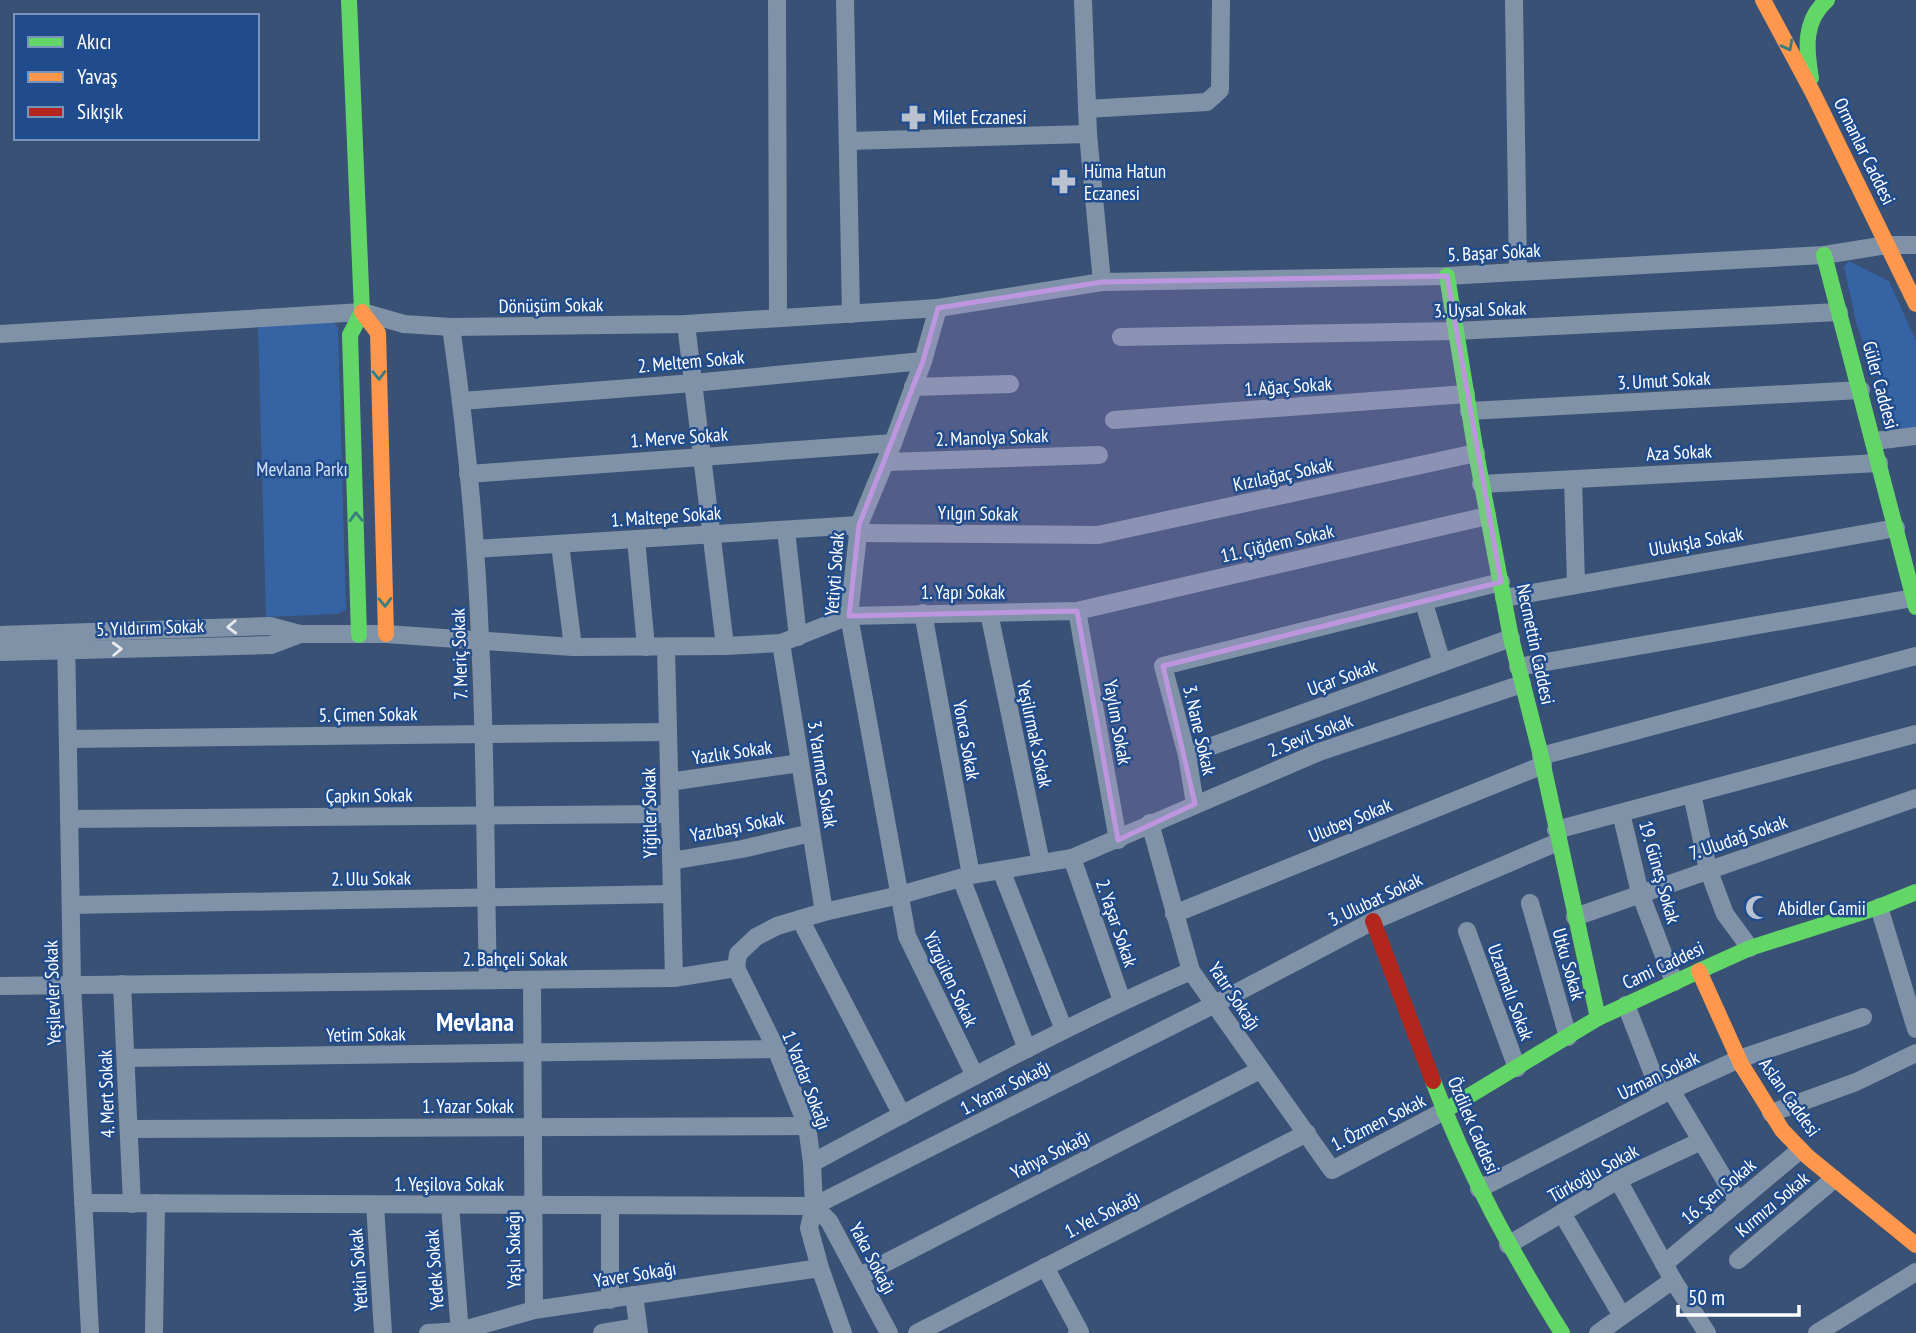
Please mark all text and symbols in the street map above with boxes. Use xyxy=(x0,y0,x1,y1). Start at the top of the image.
legend xyxy=(14,14,259,140)
text: Akıcı xyxy=(77,28,112,55)
one-way arrow xyxy=(1780,39,1793,52)
text: Yavaş xyxy=(77,63,117,90)
street label: Ormanlar Caddesi xyxy=(1829,94,1901,208)
text: Sıkışık xyxy=(77,98,123,125)
pharmacy icon: Milet Eczanesi xyxy=(899,103,927,131)
place label: Milet Eczanesi xyxy=(933,105,1027,129)
place label: Hüma Hatun Eczanesi xyxy=(1084,159,1166,205)
pharmacy icon: Hüma Hatun Eczanesi xyxy=(1050,168,1078,196)
street label: 5. Başar Sokak xyxy=(1447,238,1542,266)
street label: Dönüşüm Sokak xyxy=(499,292,604,318)
street label: 3. Uysal Sokak xyxy=(1433,295,1527,323)
street label: Güler Caddesi xyxy=(1858,338,1904,432)
street label: 2. Meltem Sokak xyxy=(637,344,746,378)
street label: 3. Umut Sokak xyxy=(1617,366,1712,394)
one-way arrow xyxy=(371,370,387,380)
street label: 1. Ağaç Sokak xyxy=(1243,371,1333,401)
street label: 1. Merve Sokak xyxy=(629,422,729,452)
street label: 2. Manolya Sokak xyxy=(935,423,1049,451)
street label: Aza Sokak xyxy=(1645,438,1713,466)
street label: Kızılağaç Sokak xyxy=(1231,452,1336,496)
park label: Mevlana Parkı xyxy=(256,457,348,481)
street label: 1. Maltepe Sokak xyxy=(610,500,723,532)
street label: Yılgın Sokak xyxy=(937,500,1019,526)
one-way arrow xyxy=(348,512,363,523)
street label: 11. Çiğdem Sokak xyxy=(1218,518,1337,568)
street label: Ulukışla Sokak xyxy=(1647,521,1746,561)
street label: Yetiyti Sokak xyxy=(819,531,849,617)
street label: 1. Yapı Sokak xyxy=(921,580,1006,604)
street label: Necmettin Caddesi xyxy=(1512,581,1560,707)
one-way arrow xyxy=(377,597,393,608)
street label: 7. Meriç Sokak xyxy=(445,607,473,700)
street label: 5. Yıldırım Sokak xyxy=(96,613,205,641)
one-way arrow xyxy=(227,620,238,635)
one-way arrow xyxy=(112,642,123,657)
street label: Uçar Sokak xyxy=(1304,653,1381,701)
street label: Yeşilırmak Sokak xyxy=(1012,678,1058,790)
street label: Yaylım Sokak xyxy=(1099,678,1137,767)
street label: 3. Nane Sokak xyxy=(1178,683,1222,778)
street label: Yonca Sokak xyxy=(948,698,986,783)
street label: 5. Çimen Sokak xyxy=(318,701,418,727)
street label: 2. Sevil Sokak xyxy=(1264,708,1356,762)
street label: 3. Yarımca Sokak xyxy=(803,719,843,830)
street label: Yazlık Sokak xyxy=(691,734,774,769)
street label: Yiğitler Sokak xyxy=(636,767,662,858)
street label: Çapkın Sokak xyxy=(325,782,413,808)
street label: Ulubey Sokak xyxy=(1305,792,1396,848)
street label: Yazıbaşı Sokak xyxy=(688,805,787,847)
street label: 7. Uludağ Sokak xyxy=(1686,809,1791,865)
street label: 19. Güneş Sokak xyxy=(1634,818,1686,927)
street label: 2. Ulu Sokak xyxy=(331,865,412,891)
street label: 3. Ulubat Sokak xyxy=(1324,867,1426,931)
street label: 2. Yaşar Sokak xyxy=(1091,876,1143,971)
mosque icon: Abidler Camii xyxy=(1744,894,1772,922)
place label: Abidler Camii xyxy=(1778,896,1866,920)
street label: Utku Sokak xyxy=(1547,925,1591,1003)
street label: Yüzgülen Sokak xyxy=(918,928,984,1031)
street label: Cami Caddesi xyxy=(1618,936,1708,994)
street label: Yeşilevler Sokak xyxy=(38,939,66,1046)
street label: Uzatmalı Sokak xyxy=(1482,941,1540,1044)
street label: 2. Bahçeli Sokak xyxy=(462,947,568,971)
street label: Yatır Sokağı xyxy=(1203,957,1267,1035)
district label: Mevlana xyxy=(436,1005,514,1038)
street label: Yetim Sokak xyxy=(326,1021,407,1047)
street label: 1. Vardar Sokağı xyxy=(777,1027,837,1133)
street label: Uzman Sokak xyxy=(1613,1045,1703,1105)
street label: 4. Mert Sokak xyxy=(92,1049,120,1139)
street label: Aslan Caddesi xyxy=(1754,1053,1826,1141)
street label: 1. Yanar Sokağı xyxy=(956,1054,1054,1120)
street label: Özdilek Caddesi xyxy=(1443,1073,1505,1177)
street label: 1. Özmen Sokak xyxy=(1327,1088,1430,1156)
street label: 1. Yazar Sokak xyxy=(422,1094,514,1118)
street label: Yahya Sokağı xyxy=(1006,1124,1094,1184)
street label: Türkoğlu Sokak xyxy=(1544,1138,1643,1208)
street label: 16. Şen Sokak xyxy=(1676,1152,1761,1229)
street label: Kırmızı Sokak xyxy=(1730,1166,1814,1242)
street label: 1. Yeşilova Sokak xyxy=(394,1172,505,1196)
street label: 1. Yel Sokağı xyxy=(1060,1185,1144,1243)
street label: Yaşlı Sokağı xyxy=(500,1211,526,1289)
street label: Yaka Sokağı xyxy=(844,1218,902,1298)
street label: Yetkin Sokak xyxy=(343,1227,373,1312)
street label: Yedek Sokak xyxy=(419,1228,449,1311)
street label: Yaver Sokağı xyxy=(592,1256,678,1292)
scale bar xyxy=(1678,1274,1799,1318)
text: 50 m xyxy=(1688,1284,1725,1311)

